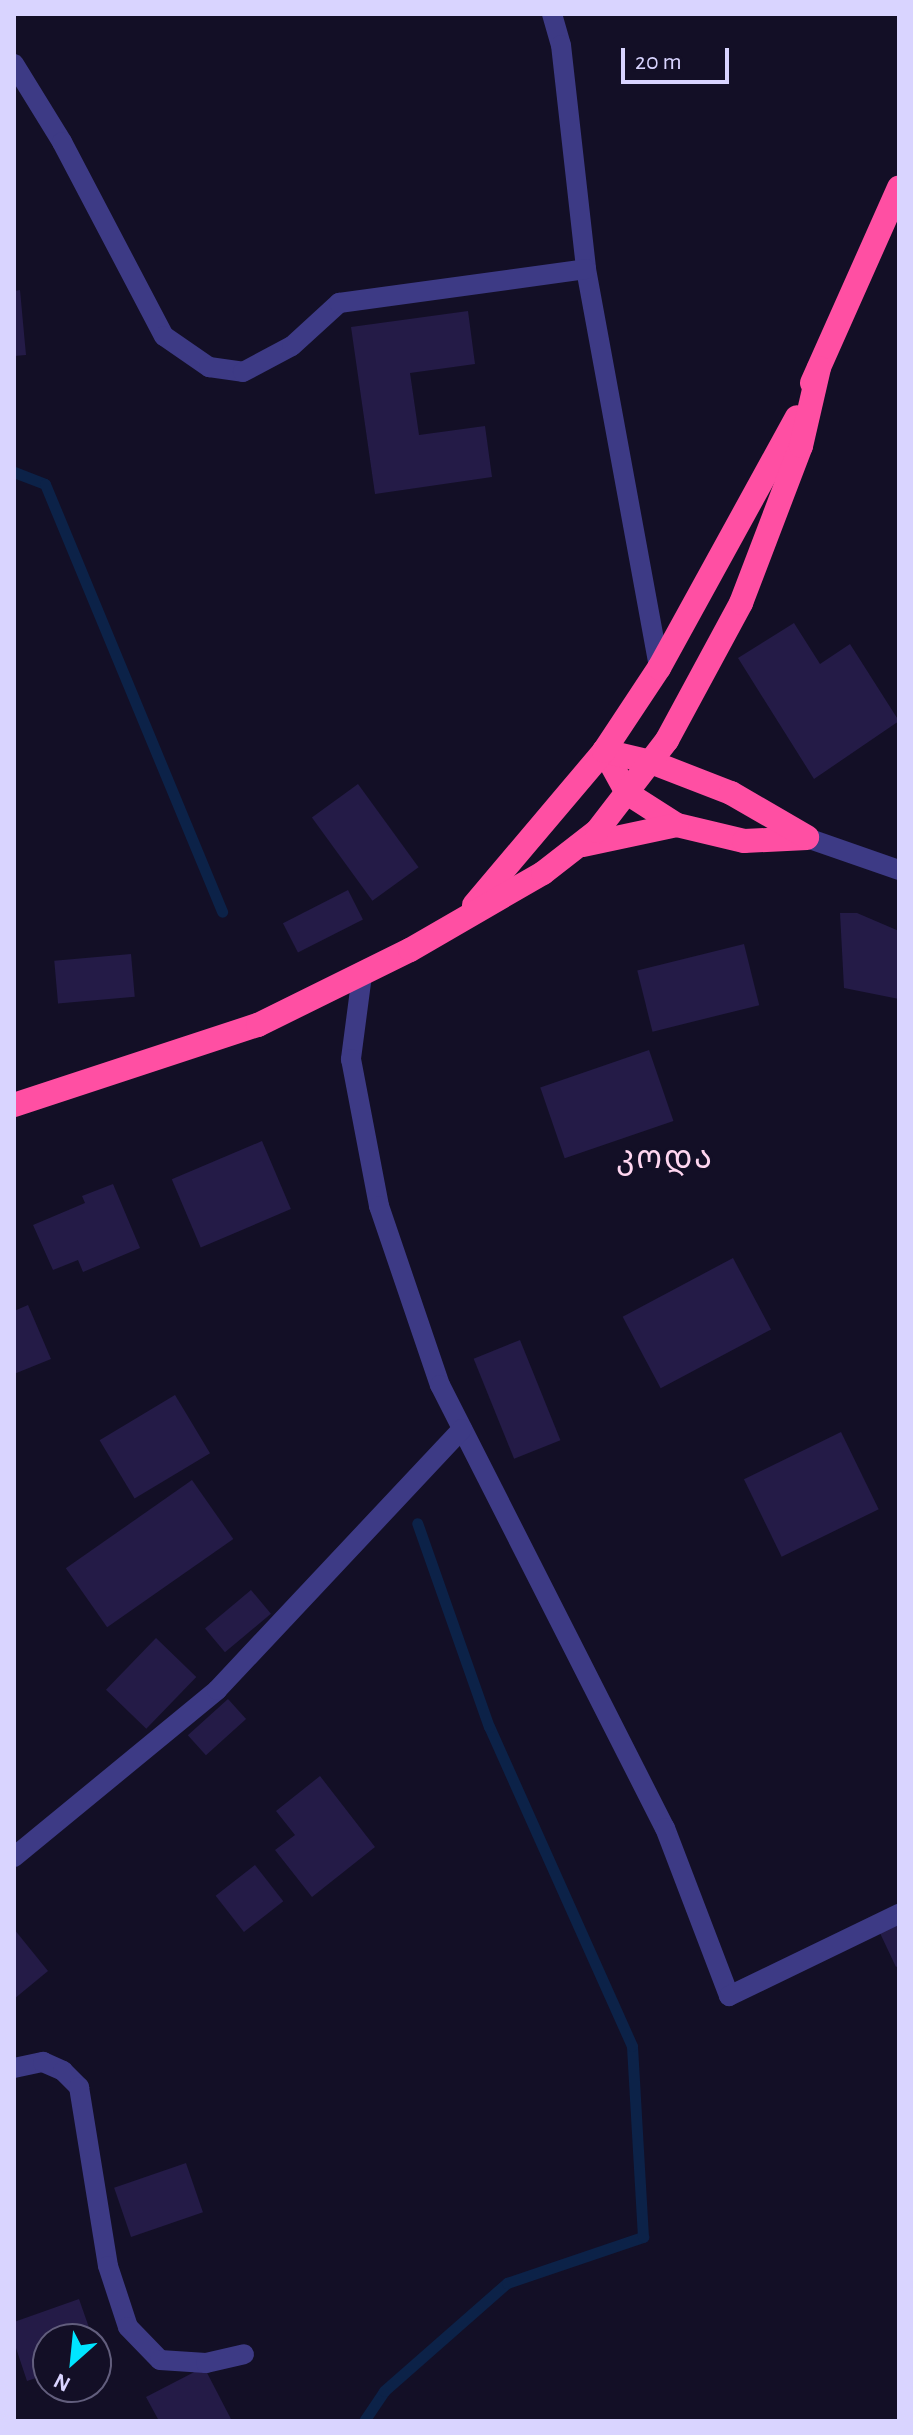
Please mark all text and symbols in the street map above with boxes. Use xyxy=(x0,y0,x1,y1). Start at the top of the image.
scale bar xyxy=(625,32,733,82)
text: 20 m xyxy=(635,50,682,74)
district label: კოდა xyxy=(616,1139,714,1177)
north arrow xyxy=(32,2323,112,2403)
text: N xyxy=(50,2369,74,2396)

